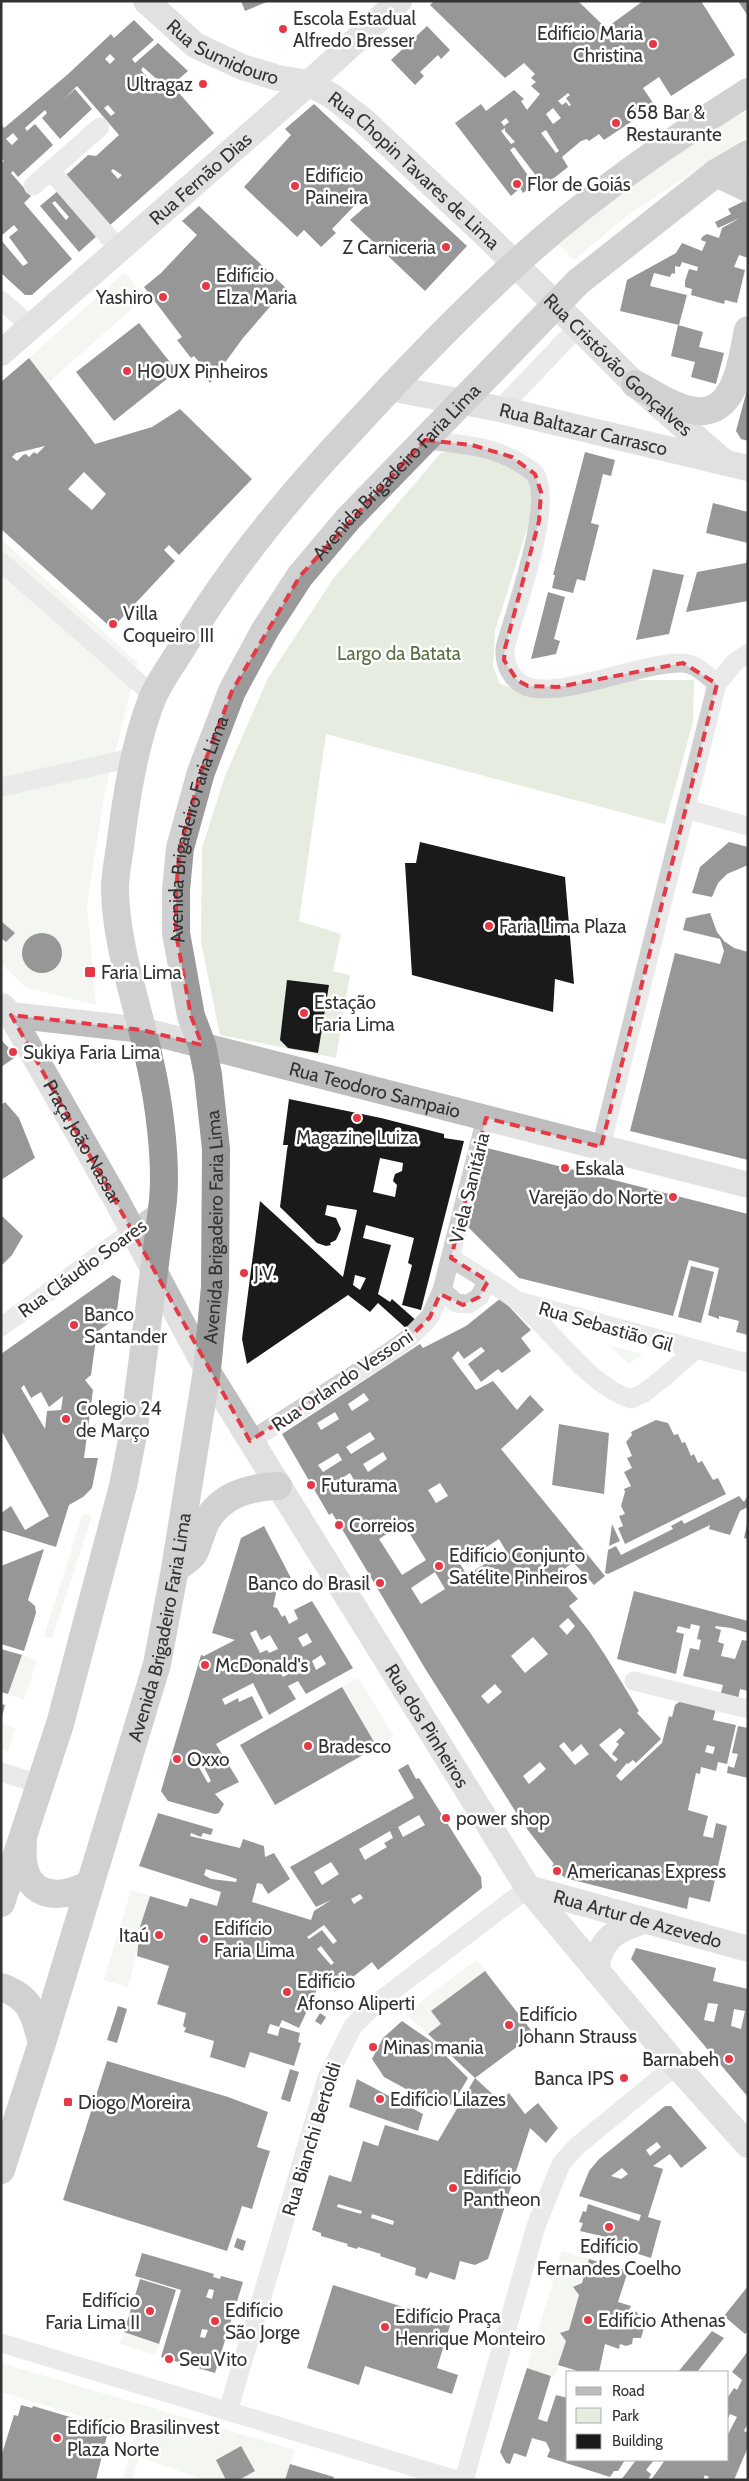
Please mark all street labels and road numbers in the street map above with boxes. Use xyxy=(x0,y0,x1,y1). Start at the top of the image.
street label: Rua Sumidouro xyxy=(162,14,282,90)
street label: Rua Chopin Tavares de Lima xyxy=(324,86,505,254)
street label: Rua Fernão Dias xyxy=(145,128,257,230)
street label: Rua Cristóvão Gonçalves xyxy=(539,289,697,441)
street label: Avenida Brigadeiro Faria Lima xyxy=(308,379,485,565)
street label: Rua Baltazar Carrasco xyxy=(497,398,670,460)
street label: Avenida Brigadeiro Faria Lima xyxy=(165,713,233,945)
street label: Rua Teodoro Sampaio xyxy=(287,1057,463,1123)
street label: Praça João Nassar xyxy=(38,1076,127,1209)
street label: Avenida Brigadeiro Faria Lima xyxy=(199,1109,228,1345)
street label: Viela Sanitária xyxy=(445,1130,494,1246)
street label: Rua Cláudio Soares xyxy=(14,1214,151,1323)
street label: Rua Sebastião Gil xyxy=(536,1296,676,1357)
street label: Rua Orlando Vessoni xyxy=(267,1325,417,1436)
street label: Avenida Brigadeiro Faria Lima xyxy=(123,1511,196,1745)
street label: Rua dos Pinheiros xyxy=(380,1660,474,1792)
street label: Rua Artur de Azevedo xyxy=(551,1885,724,1953)
street label: Rua Bianchi Bertoldi xyxy=(277,2059,346,2219)

